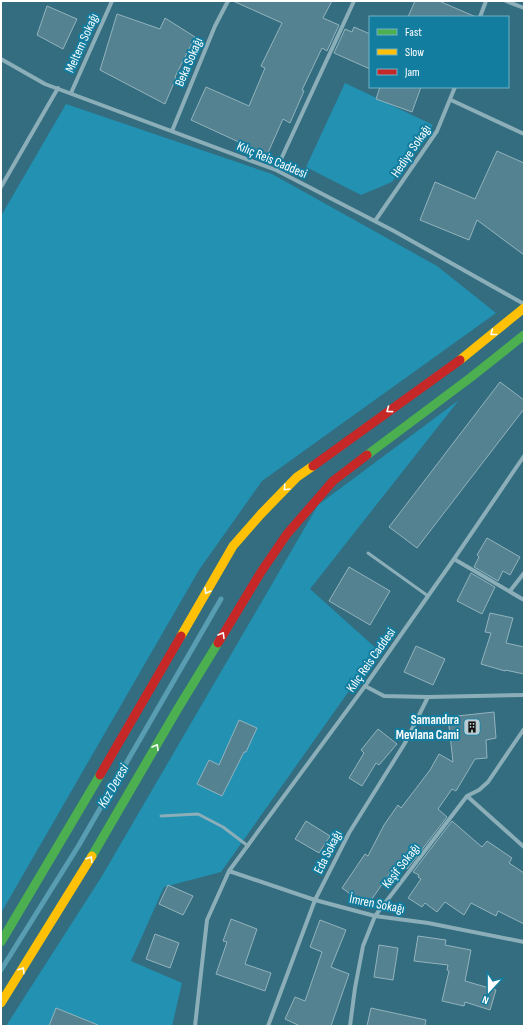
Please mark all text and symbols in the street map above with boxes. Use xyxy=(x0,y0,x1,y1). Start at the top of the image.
street label: Meltem Sokağı xyxy=(62,11,102,75)
legend xyxy=(369,16,509,88)
text: Fast xyxy=(405,25,422,40)
street label: Beka Sokağı xyxy=(172,35,206,89)
text: Slow xyxy=(405,45,424,60)
text: Jam xyxy=(404,65,420,80)
street label: Hediye Sokağı xyxy=(387,121,435,181)
street label: Kılıç Reis Caddesi xyxy=(234,138,310,182)
one-way arrow xyxy=(491,328,498,335)
one-way arrow xyxy=(387,405,394,412)
one-way arrow xyxy=(284,484,291,491)
one-way arrow xyxy=(205,587,212,594)
street label: Kılıç Reis Caddesi xyxy=(343,625,399,695)
one-way arrow xyxy=(218,632,225,639)
place label: Samandıra Mevlana Cami xyxy=(396,712,459,743)
building icon: Samandıra Mevlana Cami xyxy=(462,717,482,737)
one-way arrow xyxy=(151,744,158,751)
water label: Kaz Deresi xyxy=(94,761,132,811)
street label: Eda Sokağı xyxy=(310,828,346,876)
street label: Keşif Sokağı xyxy=(379,840,423,892)
one-way arrow xyxy=(85,856,93,863)
street label: İmren Sokağı xyxy=(348,890,406,917)
one-way arrow xyxy=(17,967,24,974)
north arrow xyxy=(469,971,509,1011)
text: N xyxy=(480,993,491,1007)

